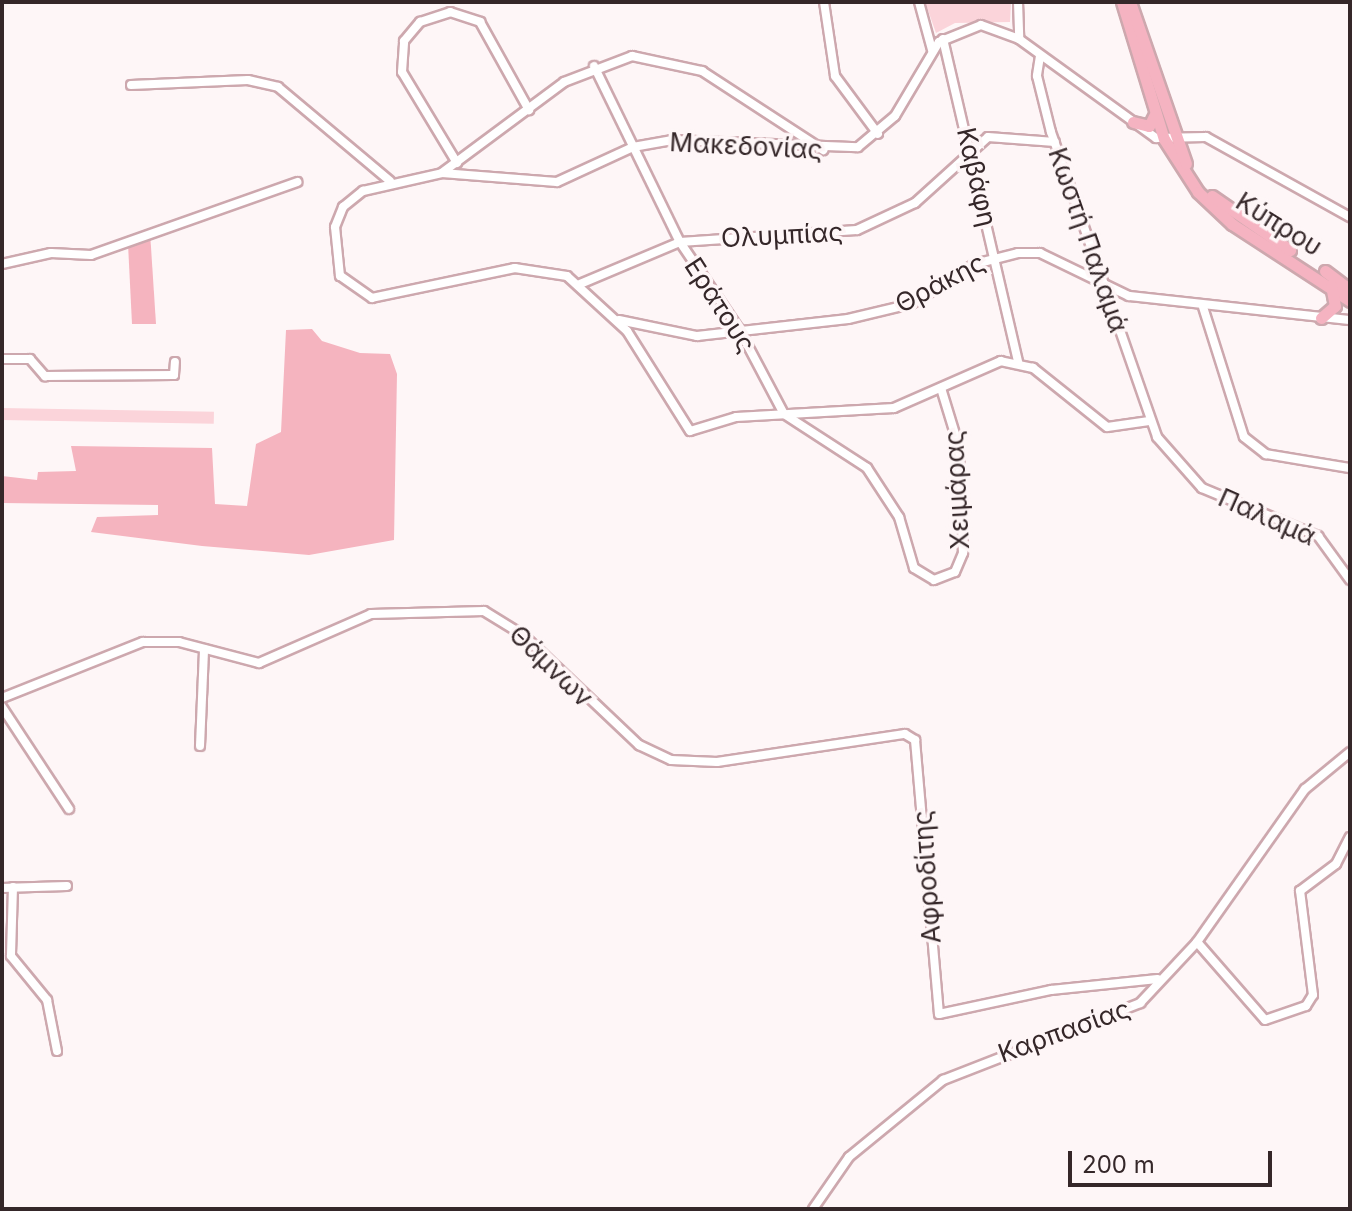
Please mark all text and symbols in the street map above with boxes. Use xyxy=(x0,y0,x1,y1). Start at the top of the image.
street label: Καβάφη xyxy=(950,124,1004,230)
street label: Μακεδονίας xyxy=(669,126,823,166)
street label: Κωστή Παλαμά xyxy=(1042,144,1134,336)
street label: Κύπρου xyxy=(1230,185,1328,263)
street label: Ολυμπίας xyxy=(720,216,844,254)
street label: Θράκης xyxy=(890,246,990,320)
street label: Εράτους xyxy=(678,252,762,358)
street label: Χειμάρας xyxy=(938,430,976,550)
street label: Παλαμά xyxy=(1214,482,1320,552)
street label: Θάμνων xyxy=(503,619,599,713)
street label: Αφροδίτης xyxy=(907,809,947,945)
street label: Καρπασίας xyxy=(994,993,1134,1069)
scale bar xyxy=(1072,1135,1276,1185)
text: 200 m xyxy=(1082,1150,1155,1179)

